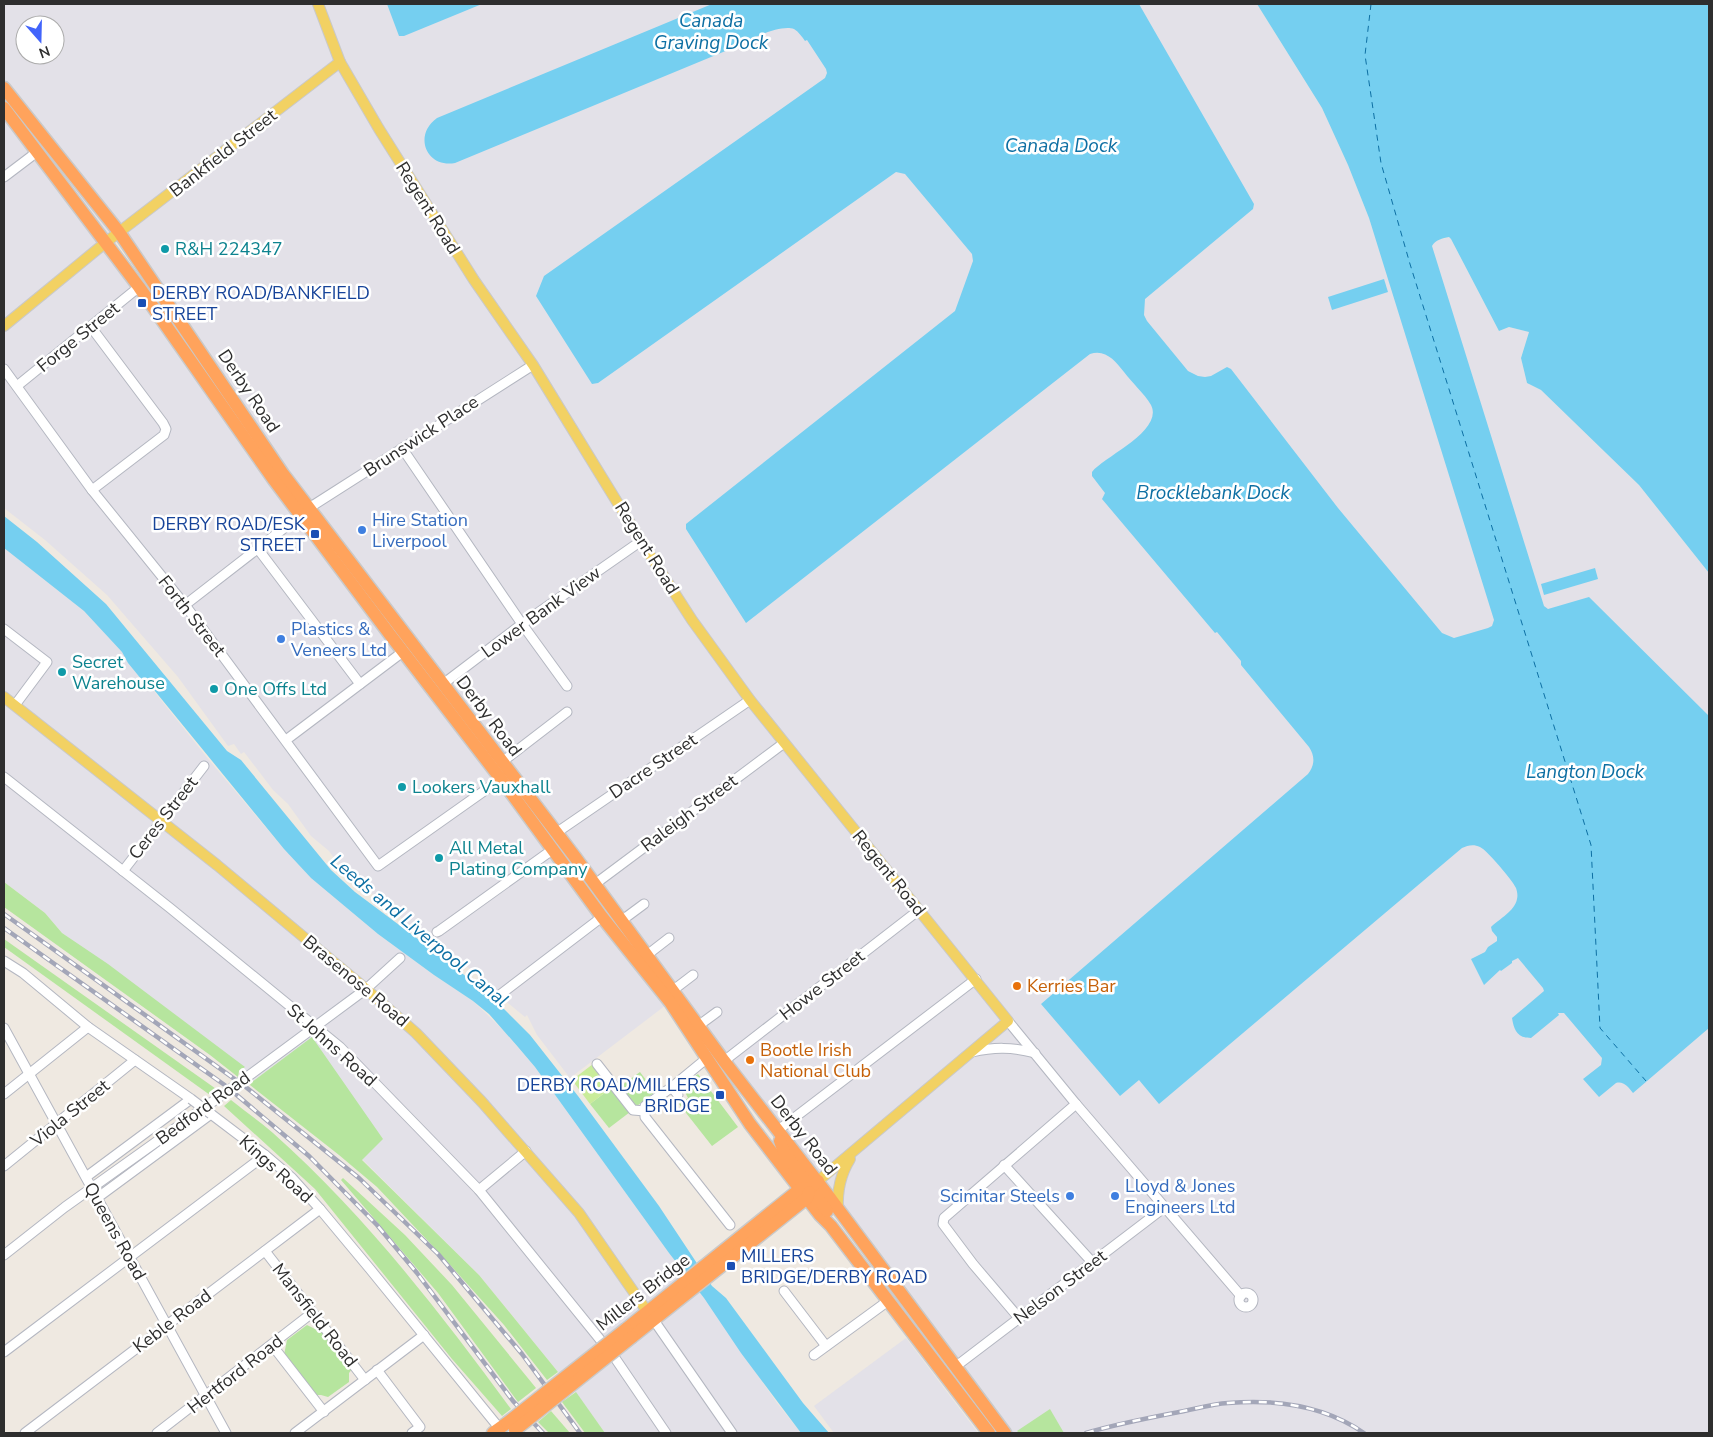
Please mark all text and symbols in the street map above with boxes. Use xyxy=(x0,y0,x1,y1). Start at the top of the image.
water label: Canada Graving Dock xyxy=(654,8,769,56)
north arrow xyxy=(15,15,65,65)
text: N xyxy=(36,41,52,62)
street label: Bankfield Street xyxy=(164,103,282,202)
water label: Canada Dock xyxy=(1005,133,1118,159)
street label: Regent Road xyxy=(390,157,466,259)
place label: R&H 224347 xyxy=(175,237,283,261)
marker: R&H 224347 xyxy=(159,243,171,255)
place label: DERBY ROAD/BANKFIELD STREET xyxy=(152,281,370,326)
street label: Forge Street xyxy=(32,296,125,378)
marker: DERBY ROAD/BANKFIELD STREET xyxy=(136,297,148,309)
street label: Derby Road xyxy=(212,345,286,437)
street label: Brunswick Place xyxy=(359,390,483,482)
water label: Brocklebank Dock xyxy=(1136,480,1290,506)
street label: Regent Road xyxy=(609,497,685,599)
place label: Hire Station Liverpool xyxy=(372,508,468,553)
place label: DERBY ROAD/ESK STREET xyxy=(152,512,306,557)
marker: Hire Station Liverpool xyxy=(356,524,368,536)
marker: DERBY ROAD/ESK STREET xyxy=(309,528,321,540)
street label: Lower Bank View xyxy=(477,561,605,663)
street label: Forth Street xyxy=(153,571,232,662)
place label: Plastics & Veneers Ltd xyxy=(290,617,387,662)
marker: Plastics & Veneers Ltd xyxy=(275,633,287,645)
place label: Secret Warehouse xyxy=(72,650,165,695)
marker: Secret Warehouse xyxy=(56,666,68,678)
street label: Derby Road xyxy=(451,671,527,761)
place label: One Offs Ltd xyxy=(224,677,327,701)
marker: One Offs Ltd xyxy=(208,683,220,695)
street label: Dacre Street xyxy=(604,727,702,804)
water label: Langton Dock xyxy=(1526,759,1645,785)
street label: Raleigh Street xyxy=(636,768,743,857)
street label: Ceres Street xyxy=(123,771,203,865)
place label: Lookers Vauxhall xyxy=(412,775,551,799)
marker: Lookers Vauxhall xyxy=(396,781,408,793)
street label: Regent Road xyxy=(847,825,931,921)
place label: All Metal Plating Company xyxy=(449,836,588,881)
water label: Leeds and Liverpool Canal xyxy=(325,848,514,1013)
marker: All Metal Plating Company xyxy=(433,852,445,864)
street label: Brasenose Road xyxy=(298,930,414,1032)
street label: Howe Street xyxy=(774,944,870,1026)
place label: Kerries Bar xyxy=(1027,974,1116,998)
marker: Kerries Bar xyxy=(1011,980,1023,992)
street label: St Johns Road xyxy=(282,998,382,1092)
place label: Bootle Irish National Club xyxy=(760,1038,871,1083)
marker: Bootle Irish National Club xyxy=(744,1054,756,1066)
street label: Bedford Road xyxy=(151,1066,255,1150)
street label: Viola Street xyxy=(25,1073,115,1153)
place label: DERBY ROAD/MILLERS BRIDGE xyxy=(517,1073,710,1118)
marker: DERBY ROAD/MILLERS BRIDGE xyxy=(714,1089,726,1101)
street label: Derby Road xyxy=(765,1090,843,1180)
street label: Kings Road xyxy=(234,1130,318,1208)
place label: Lloyd & Jones Engineers Ltd xyxy=(1125,1174,1236,1219)
street label: Queens Road xyxy=(78,1178,152,1284)
place label: Scimitar Steels xyxy=(940,1184,1060,1208)
marker: Scimitar Steels xyxy=(1064,1190,1076,1202)
marker: Lloyd & Jones Engineers Ltd xyxy=(1109,1190,1121,1202)
place label: MILLERS BRIDGE/DERBY ROAD xyxy=(741,1244,928,1289)
street label: Nelson Street xyxy=(1009,1244,1112,1330)
street label: Millers Bridge xyxy=(591,1248,695,1336)
street label: Mansfield Road xyxy=(267,1258,363,1372)
marker: MILLERS BRIDGE/DERBY ROAD xyxy=(725,1260,737,1272)
street label: Keble Road xyxy=(128,1284,216,1358)
street label: Hertford Road xyxy=(182,1329,288,1419)

